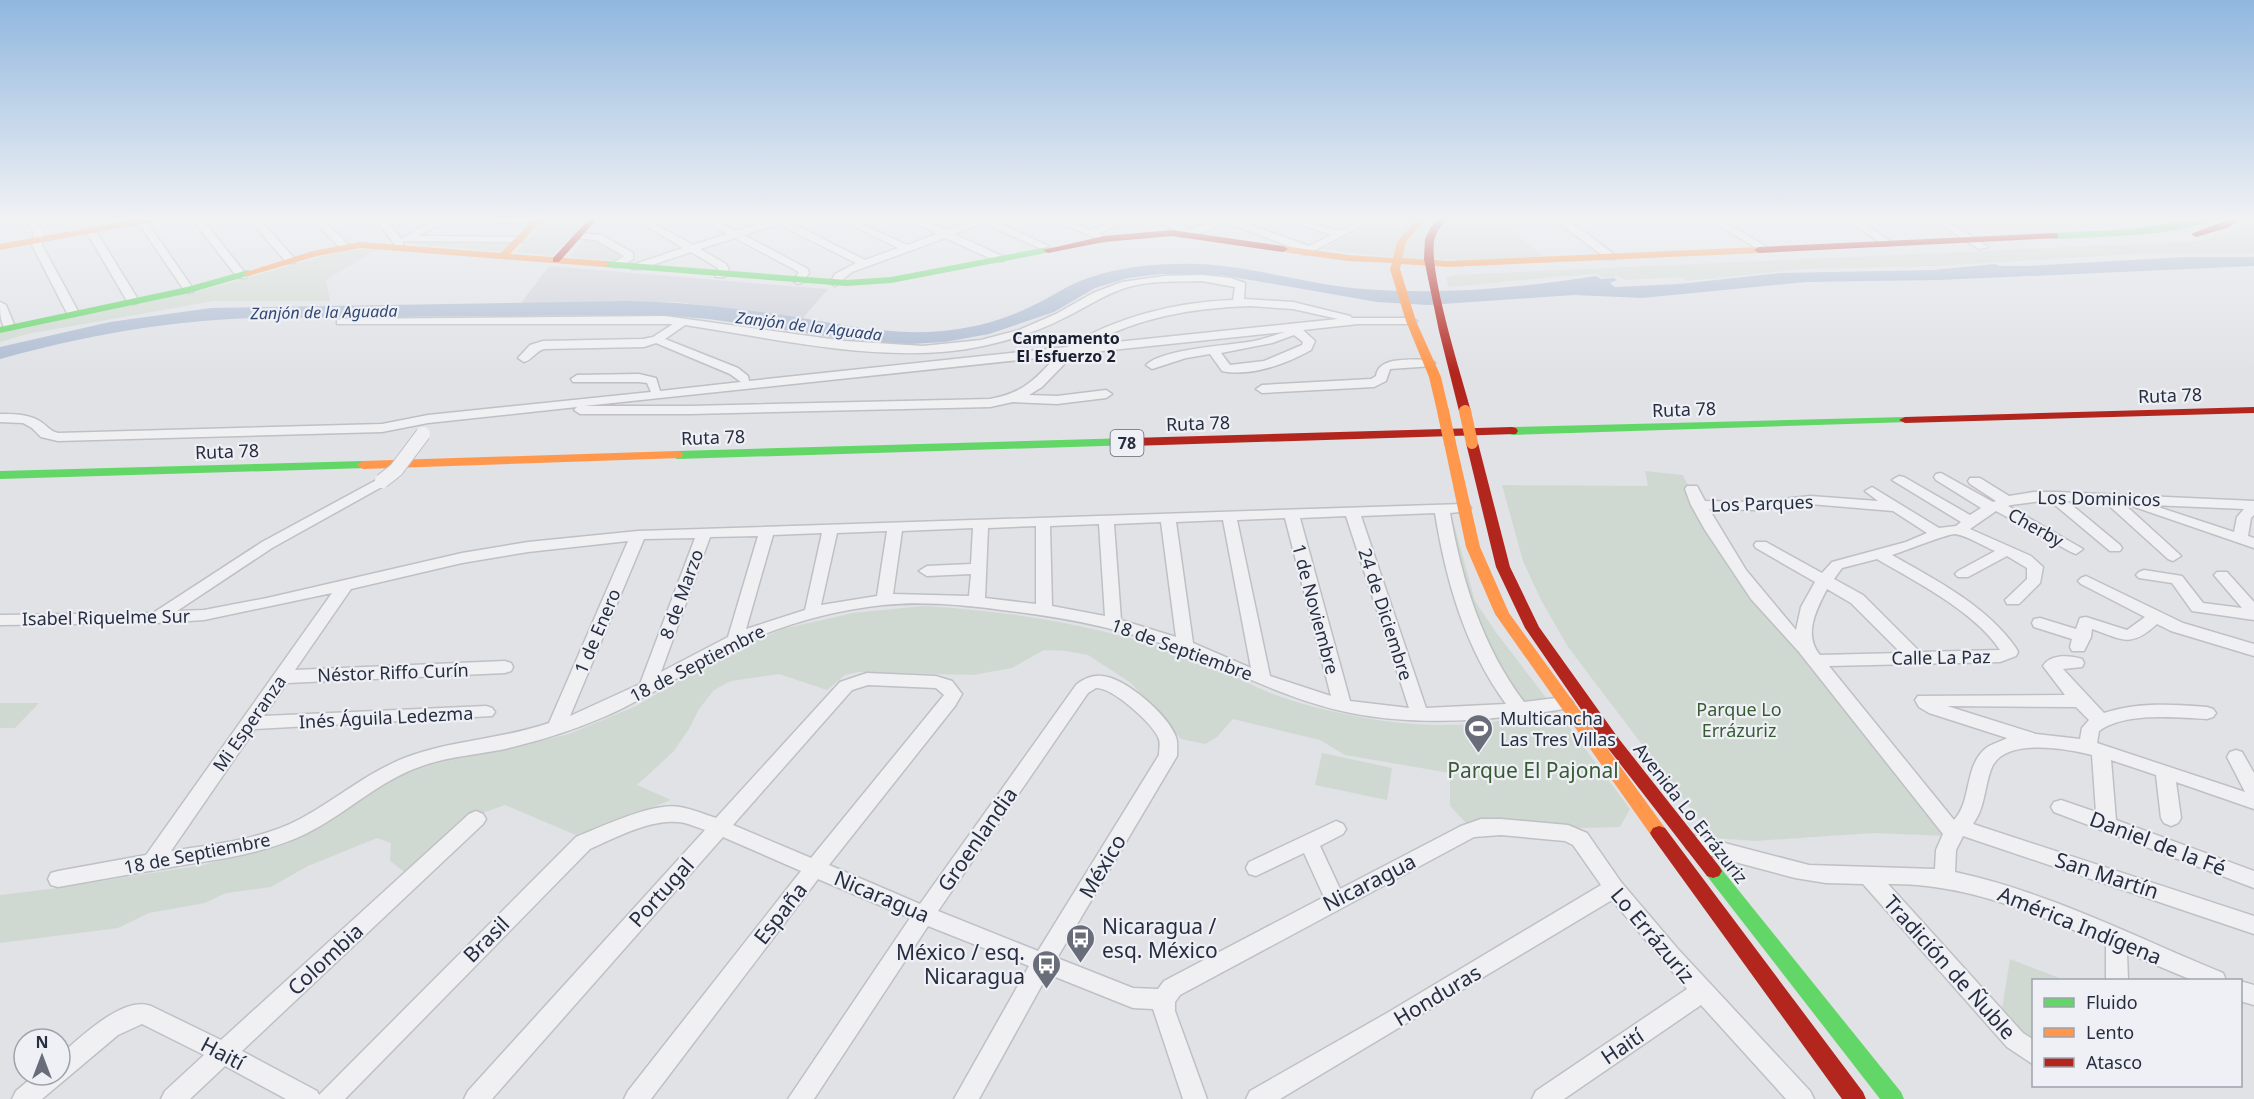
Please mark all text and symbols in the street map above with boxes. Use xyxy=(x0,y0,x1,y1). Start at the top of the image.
water label: Zanjón de la Aguada xyxy=(249,300,398,324)
water label: Zanjón de la Aguada xyxy=(734,306,883,346)
district label: Campamento El Esfuerzo 2 xyxy=(1012,327,1120,367)
street label: Ruta 78 xyxy=(2137,382,2203,408)
street label: Ruta 78 xyxy=(1651,396,1717,422)
street label: Ruta 78 xyxy=(1165,410,1231,436)
street label: Ruta 78 xyxy=(680,424,746,450)
road number: 78 xyxy=(1110,430,1144,456)
street label: Ruta 78 xyxy=(194,438,260,464)
street label: Los Dominicos xyxy=(2037,485,2161,511)
street label: Los Parques xyxy=(1710,489,1814,517)
street label: Cherby xyxy=(2004,502,2069,552)
street label: 1 de Noviembre xyxy=(1287,541,1345,677)
street label: 24 de Diciembre xyxy=(1353,545,1419,683)
street label: 8 de Marzo xyxy=(654,546,708,642)
street label: 1 de Enero xyxy=(568,585,626,677)
street label: Isabel Riquelme Sur xyxy=(22,604,191,630)
street label: 18 de Septiembre xyxy=(1108,612,1256,686)
street label: 18 de Septiembre xyxy=(625,619,769,707)
street label: Calle La Paz xyxy=(1891,644,1991,670)
street label: Néstor Riffo Curín xyxy=(317,657,469,687)
street label: Mi Esperanza xyxy=(207,670,291,776)
park label: Parque Lo Errázuriz xyxy=(1696,697,1782,742)
street label: Inés Águila Ledezma xyxy=(298,700,474,734)
place label: Multicancha Las Tres Villas xyxy=(1500,706,1616,751)
sports icon: Multicancha Las Tres Villas xyxy=(1463,712,1495,754)
street label: Avenida Lo Errázuriz xyxy=(1629,738,1753,888)
park label: Parque El Pajonal xyxy=(1447,756,1619,784)
street label: Groenlandia xyxy=(931,781,1023,897)
street label: Daniel de la Fé xyxy=(2086,804,2230,882)
street label: 18 de Septiembre xyxy=(122,827,272,879)
street label: México xyxy=(1072,829,1132,903)
street label: San Martín xyxy=(2052,845,2162,905)
street label: Nicaragua xyxy=(1318,847,1420,917)
street label: Portugal xyxy=(622,851,700,933)
street label: Nicaragua xyxy=(830,863,934,929)
street label: España xyxy=(747,876,813,950)
street label: América Indígena xyxy=(1994,879,2166,971)
street label: Lo Errázuriz xyxy=(1605,881,1701,989)
street label: Tradición de Ñuble xyxy=(1878,889,2022,1045)
street label: Brasil xyxy=(457,910,515,968)
place label: Nicaragua / esq. México xyxy=(1102,912,1218,964)
street label: Colombia xyxy=(281,917,369,1001)
bus stop icon: Nicaragua / esq. México xyxy=(1065,922,1097,964)
place label: México / esq. Nicaragua xyxy=(896,938,1025,990)
bus stop icon: México / esq. Nicaragua xyxy=(1030,948,1062,990)
street label: Honduras xyxy=(1388,958,1486,1032)
legend xyxy=(2032,979,2242,1087)
text: Fluido xyxy=(2086,990,2138,1014)
text: Lento xyxy=(2086,1020,2134,1044)
street label: Haití xyxy=(1595,1021,1649,1070)
north arrow xyxy=(12,1027,72,1087)
street label: Haití xyxy=(196,1030,250,1076)
text: N xyxy=(35,1031,49,1053)
text: Atasco xyxy=(2086,1050,2142,1074)

